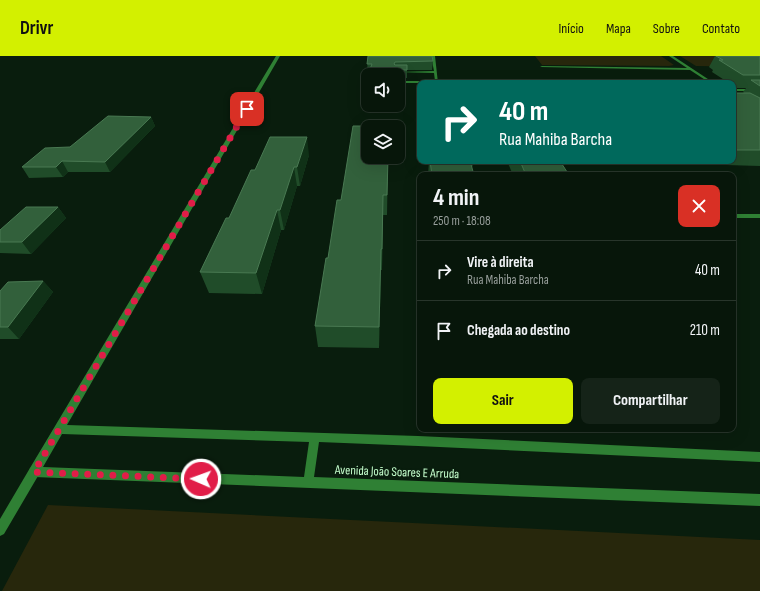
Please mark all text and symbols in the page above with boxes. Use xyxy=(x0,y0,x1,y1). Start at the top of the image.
text: Drivr xyxy=(20,17,53,40)
text: Início xyxy=(558,20,584,37)
text: Mapa xyxy=(606,20,631,37)
text: Sobre xyxy=(653,20,680,37)
text: Contato xyxy=(702,20,740,37)
map controls xyxy=(361,68,405,164)
button: sound xyxy=(361,68,405,112)
pin xyxy=(230,92,264,126)
text: 40 m xyxy=(499,95,548,128)
icon: right xyxy=(433,96,485,148)
icon: arrive xyxy=(236,98,258,120)
button: layers xyxy=(361,120,405,164)
text: Rua Mahiba Barcha xyxy=(499,129,612,150)
text: 4 min xyxy=(433,183,479,212)
button: close xyxy=(678,185,720,227)
text: 250 m · 18:08 xyxy=(433,213,491,229)
text: Vire à direita xyxy=(467,253,534,272)
icon: right xyxy=(433,260,455,282)
text: 40 m xyxy=(695,261,720,280)
text: Rua Mahiba Barcha xyxy=(467,272,549,288)
icon: arrive xyxy=(433,320,455,342)
text: Chegada ao destino xyxy=(467,321,570,340)
text: 210 m xyxy=(690,321,720,340)
button: Sair xyxy=(433,378,573,424)
button: Compartilhar xyxy=(581,378,720,424)
position arrow xyxy=(180,458,222,500)
street label: Avenida João Soares E Arruda xyxy=(333,462,460,482)

